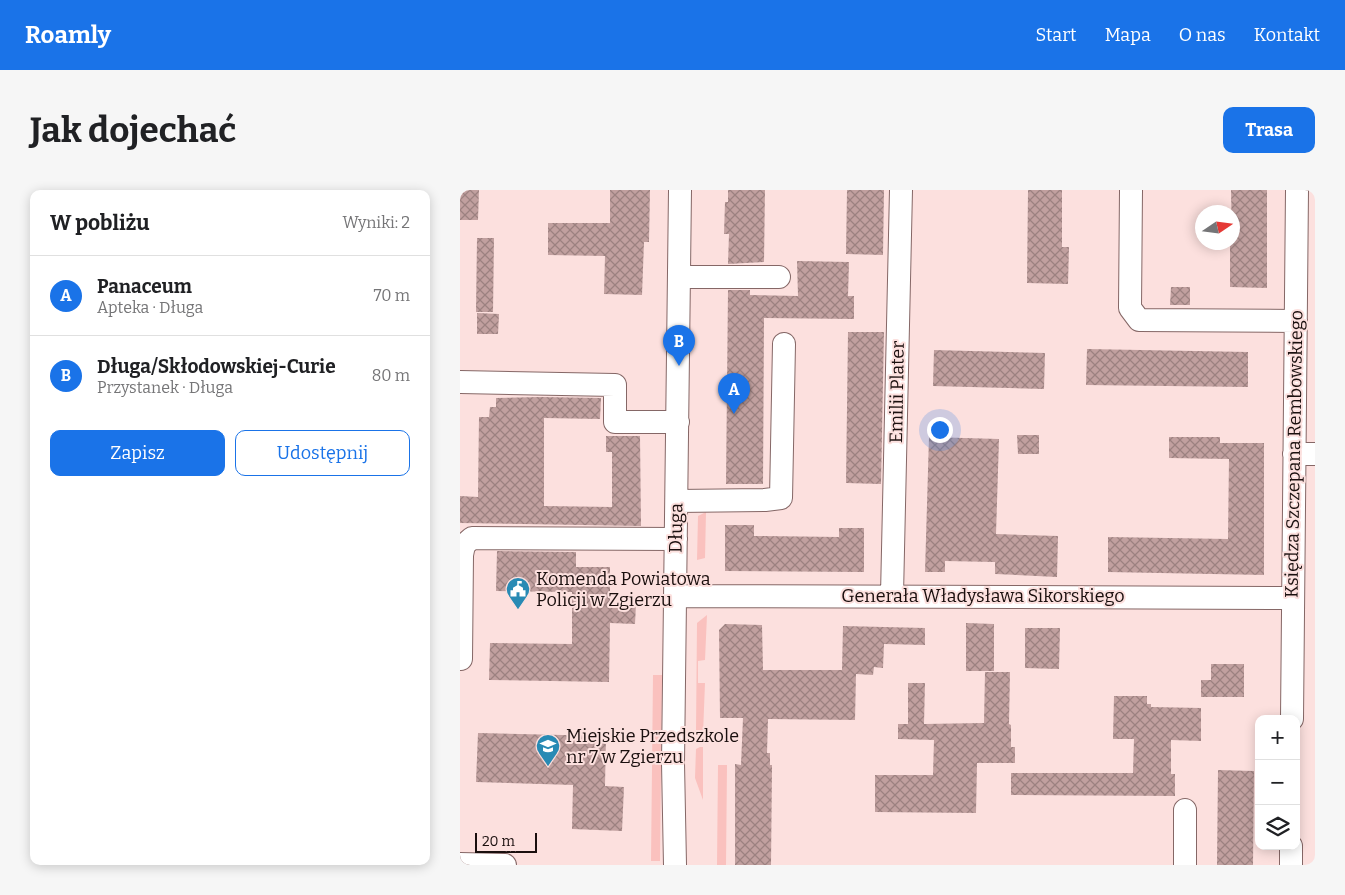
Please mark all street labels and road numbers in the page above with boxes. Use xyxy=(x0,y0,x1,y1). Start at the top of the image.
street label: Księdza Szczepana Rembowskiego xyxy=(1280,310,1308,598)
street label: Emilii Plater xyxy=(885,341,909,443)
street label: Długa xyxy=(665,503,687,553)
street label: Generała Władysława Sikorskiego xyxy=(841,585,1125,607)

